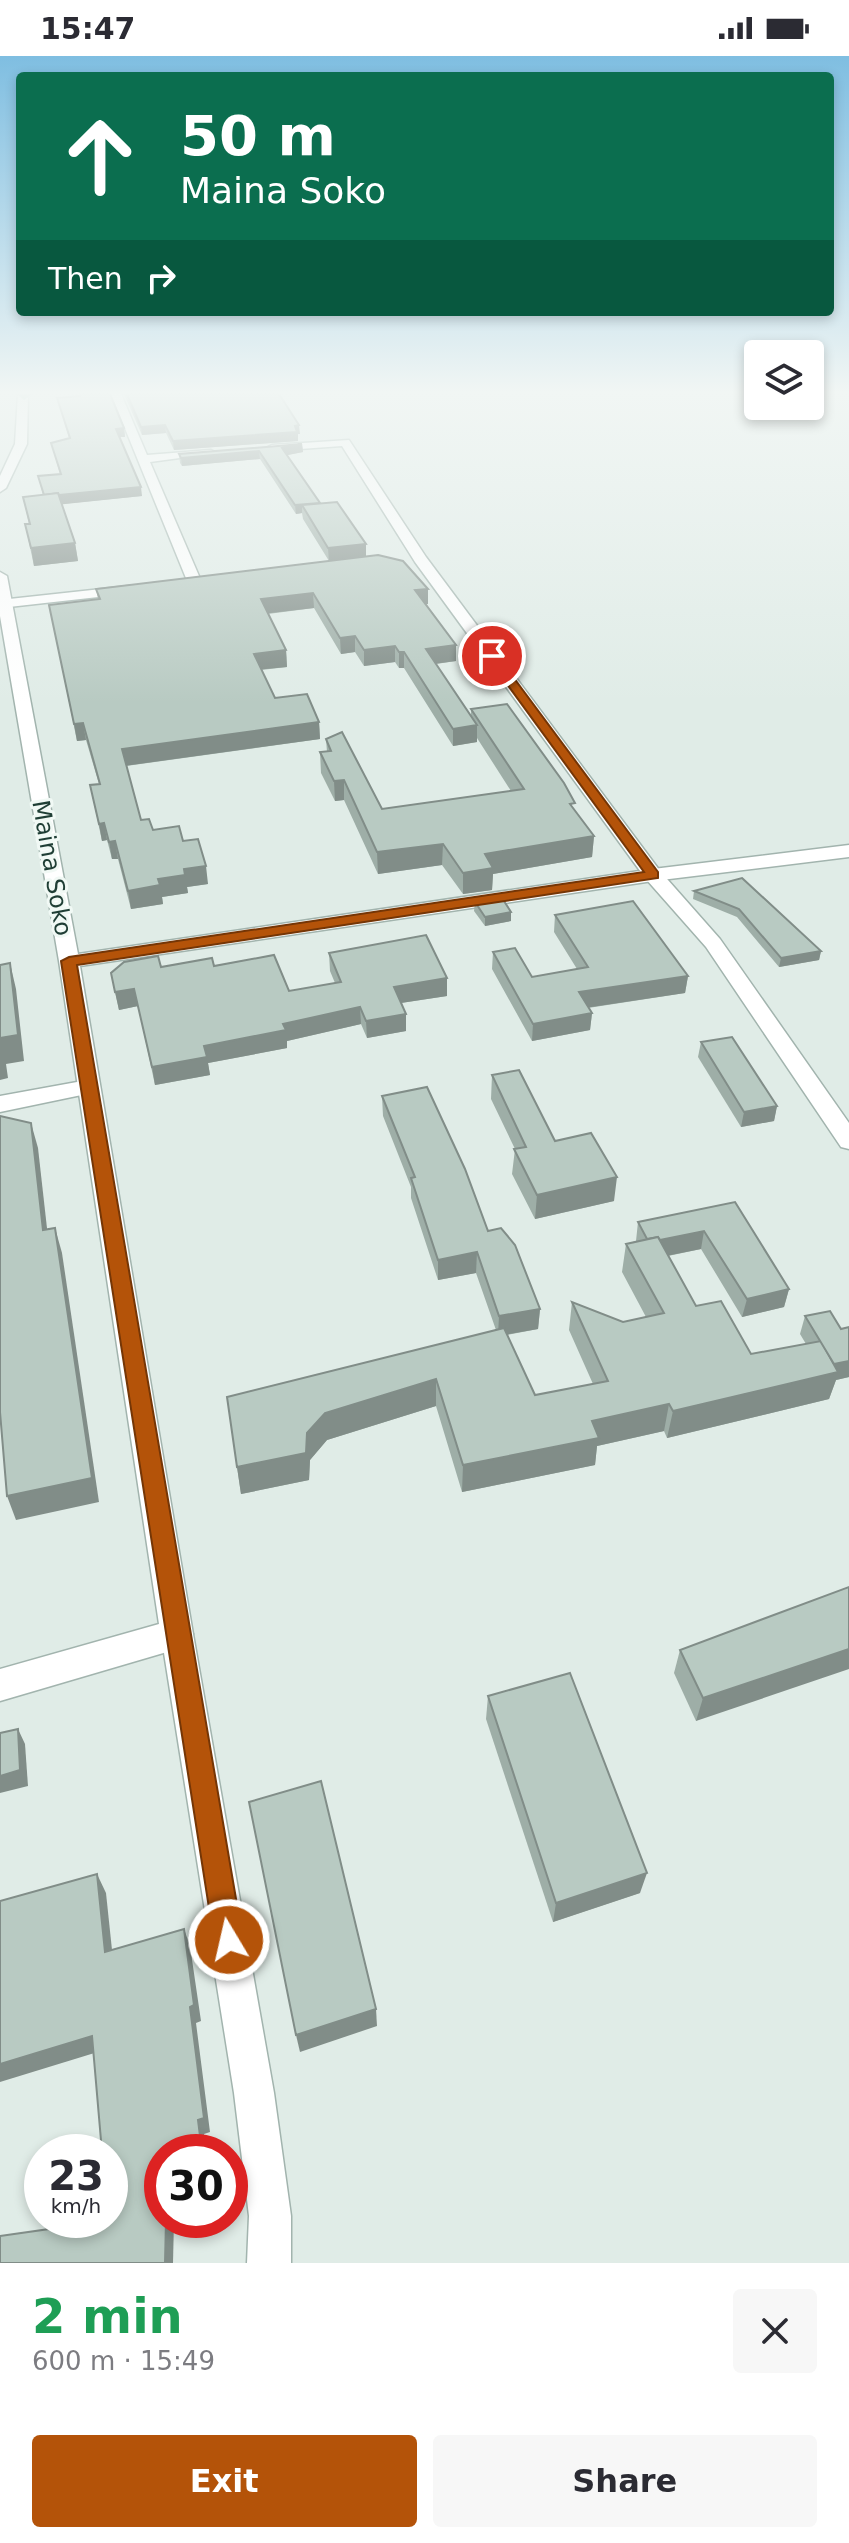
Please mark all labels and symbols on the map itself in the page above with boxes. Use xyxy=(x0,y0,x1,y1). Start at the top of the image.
pin xyxy=(458,622,526,690)
street label: Maina Soko xyxy=(26,798,78,938)
position arrow xyxy=(187,1898,271,1982)
speed limit sign: 30 xyxy=(144,2134,248,2238)

